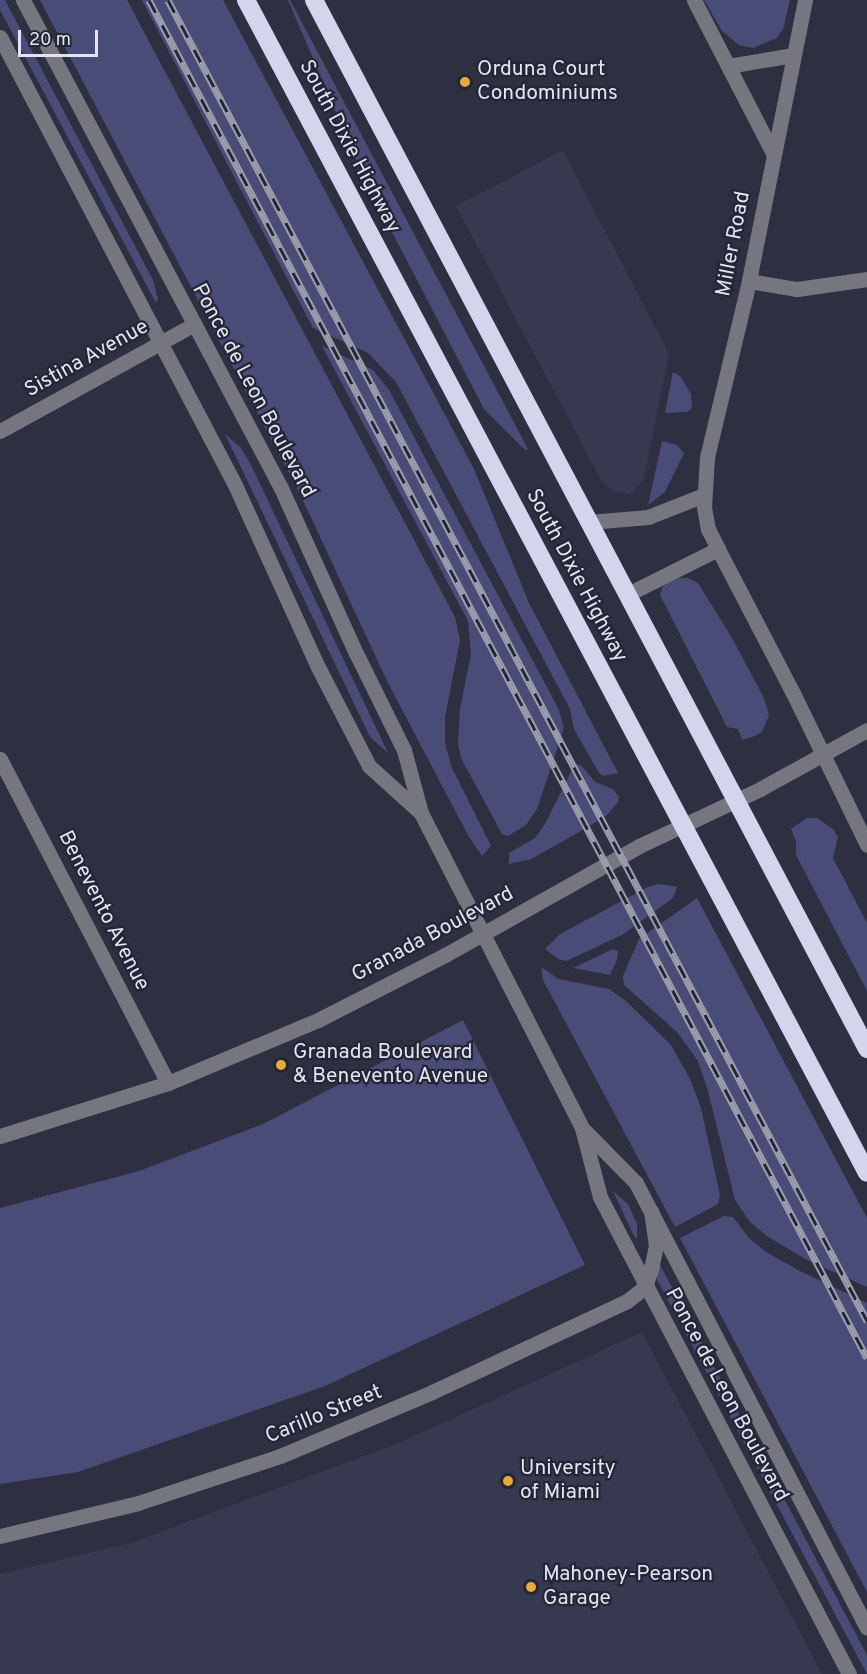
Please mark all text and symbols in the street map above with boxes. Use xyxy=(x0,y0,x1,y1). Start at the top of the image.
scale bar xyxy=(21,18,100,56)
text: 20 m xyxy=(29,29,71,52)
street label: South Dixie Highway xyxy=(293,56,405,238)
place label: Orduna Court Condominiums xyxy=(477,57,618,107)
marker: Orduna Court Condominiums xyxy=(458,75,472,89)
street label: Miller Road xyxy=(711,189,757,299)
street label: Ponce de Leon Boulevard xyxy=(186,280,320,502)
street label: Sistina Avenue xyxy=(20,314,154,404)
street label: South Dixie Highway xyxy=(520,485,632,667)
street label: Benevento Avenue xyxy=(52,827,154,995)
street label: Granada Boulevard xyxy=(348,882,518,988)
place label: Granada Boulevard & Benevento Avenue xyxy=(293,1040,489,1090)
marker: Granada Boulevard & Benevento Avenue xyxy=(274,1058,288,1072)
street label: Ponce de Leon Boulevard xyxy=(659,1284,793,1506)
street label: Carillo Street xyxy=(262,1380,386,1450)
place label: University of Miami xyxy=(520,1456,616,1506)
marker: University of Miami xyxy=(501,1474,515,1488)
place label: Mahoney-Pearson Garage xyxy=(543,1562,713,1612)
marker: Mahoney-Pearson Garage xyxy=(524,1580,538,1594)

